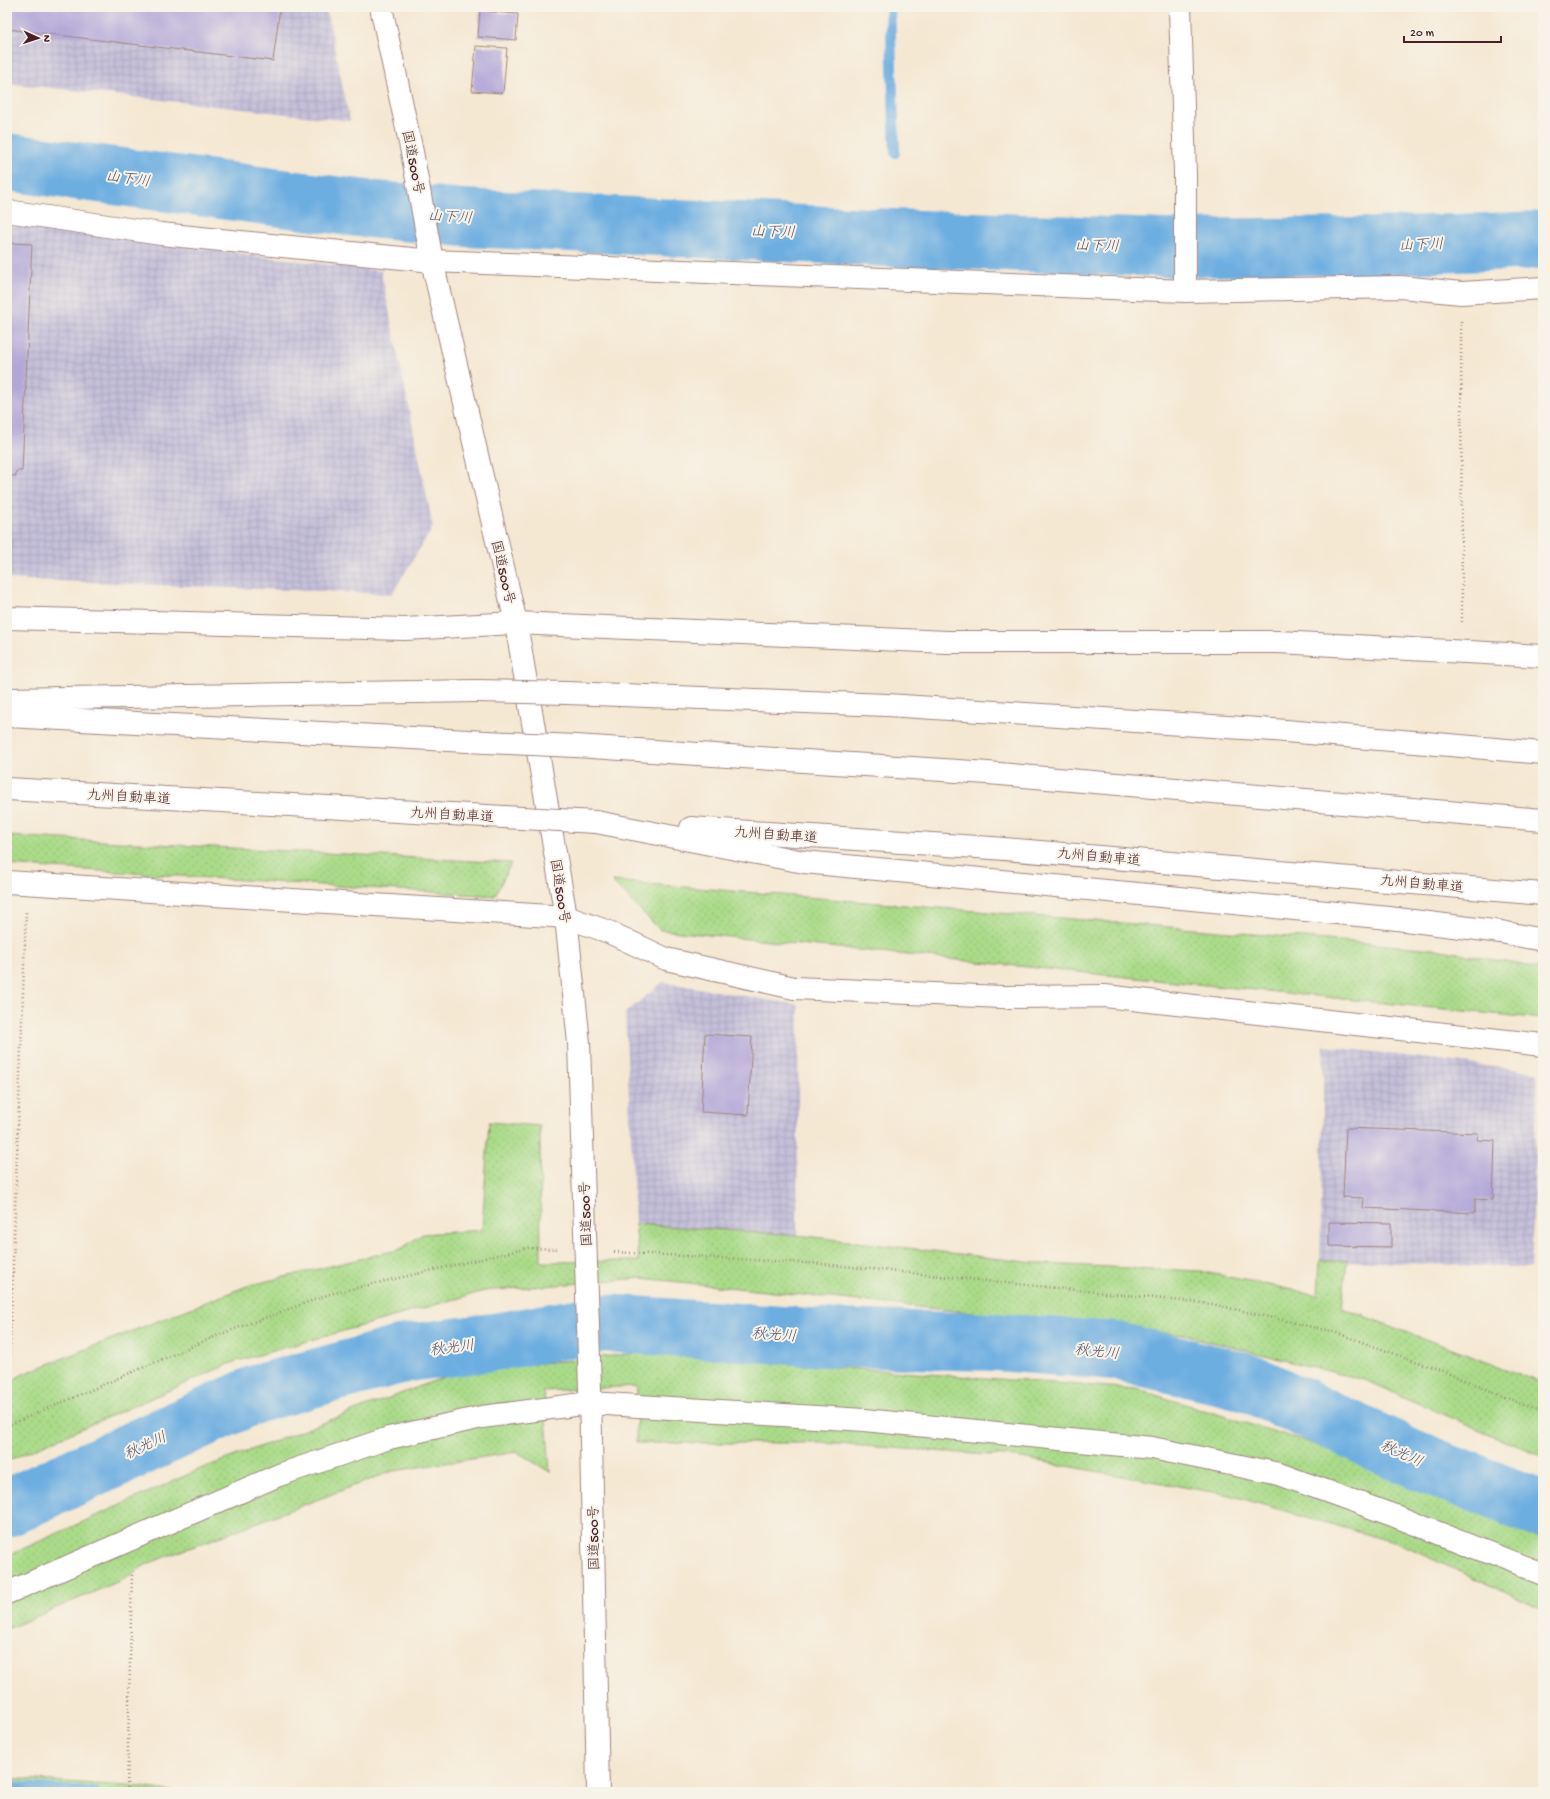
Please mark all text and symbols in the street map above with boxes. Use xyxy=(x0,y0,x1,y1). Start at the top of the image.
north arrow xyxy=(18,18,58,58)
scale bar xyxy=(1404,18,1501,44)
text: 20 m xyxy=(1410,27,1435,41)
text: N xyxy=(40,35,52,42)
street label: 国道500号 xyxy=(397,129,426,196)
water label: 山下川 xyxy=(104,168,151,192)
water label: 山下川 xyxy=(427,207,473,229)
water label: 山下川 xyxy=(750,223,796,243)
water label: 山下川 xyxy=(1398,236,1444,256)
water label: 山下川 xyxy=(1074,237,1120,257)
street label: 国道500号 xyxy=(486,539,517,606)
street label: 九州自動車道 xyxy=(86,788,171,809)
street label: 九州自動車道 xyxy=(409,806,494,827)
street label: 九州自動車道 xyxy=(733,825,818,848)
street label: 九州自動車道 xyxy=(1056,846,1141,871)
street label: 国道500号 xyxy=(545,858,572,925)
street label: 九州自動車道 xyxy=(1379,873,1464,898)
street label: 国道500号 xyxy=(578,1181,597,1247)
water label: 秋光川 xyxy=(751,1325,797,1347)
water label: 秋光川 xyxy=(429,1337,476,1361)
water label: 秋光川 xyxy=(1073,1342,1120,1364)
water label: 秋光川 xyxy=(122,1429,170,1464)
water label: 秋光川 xyxy=(1377,1437,1425,1472)
street label: 国道500号 xyxy=(586,1505,605,1571)

